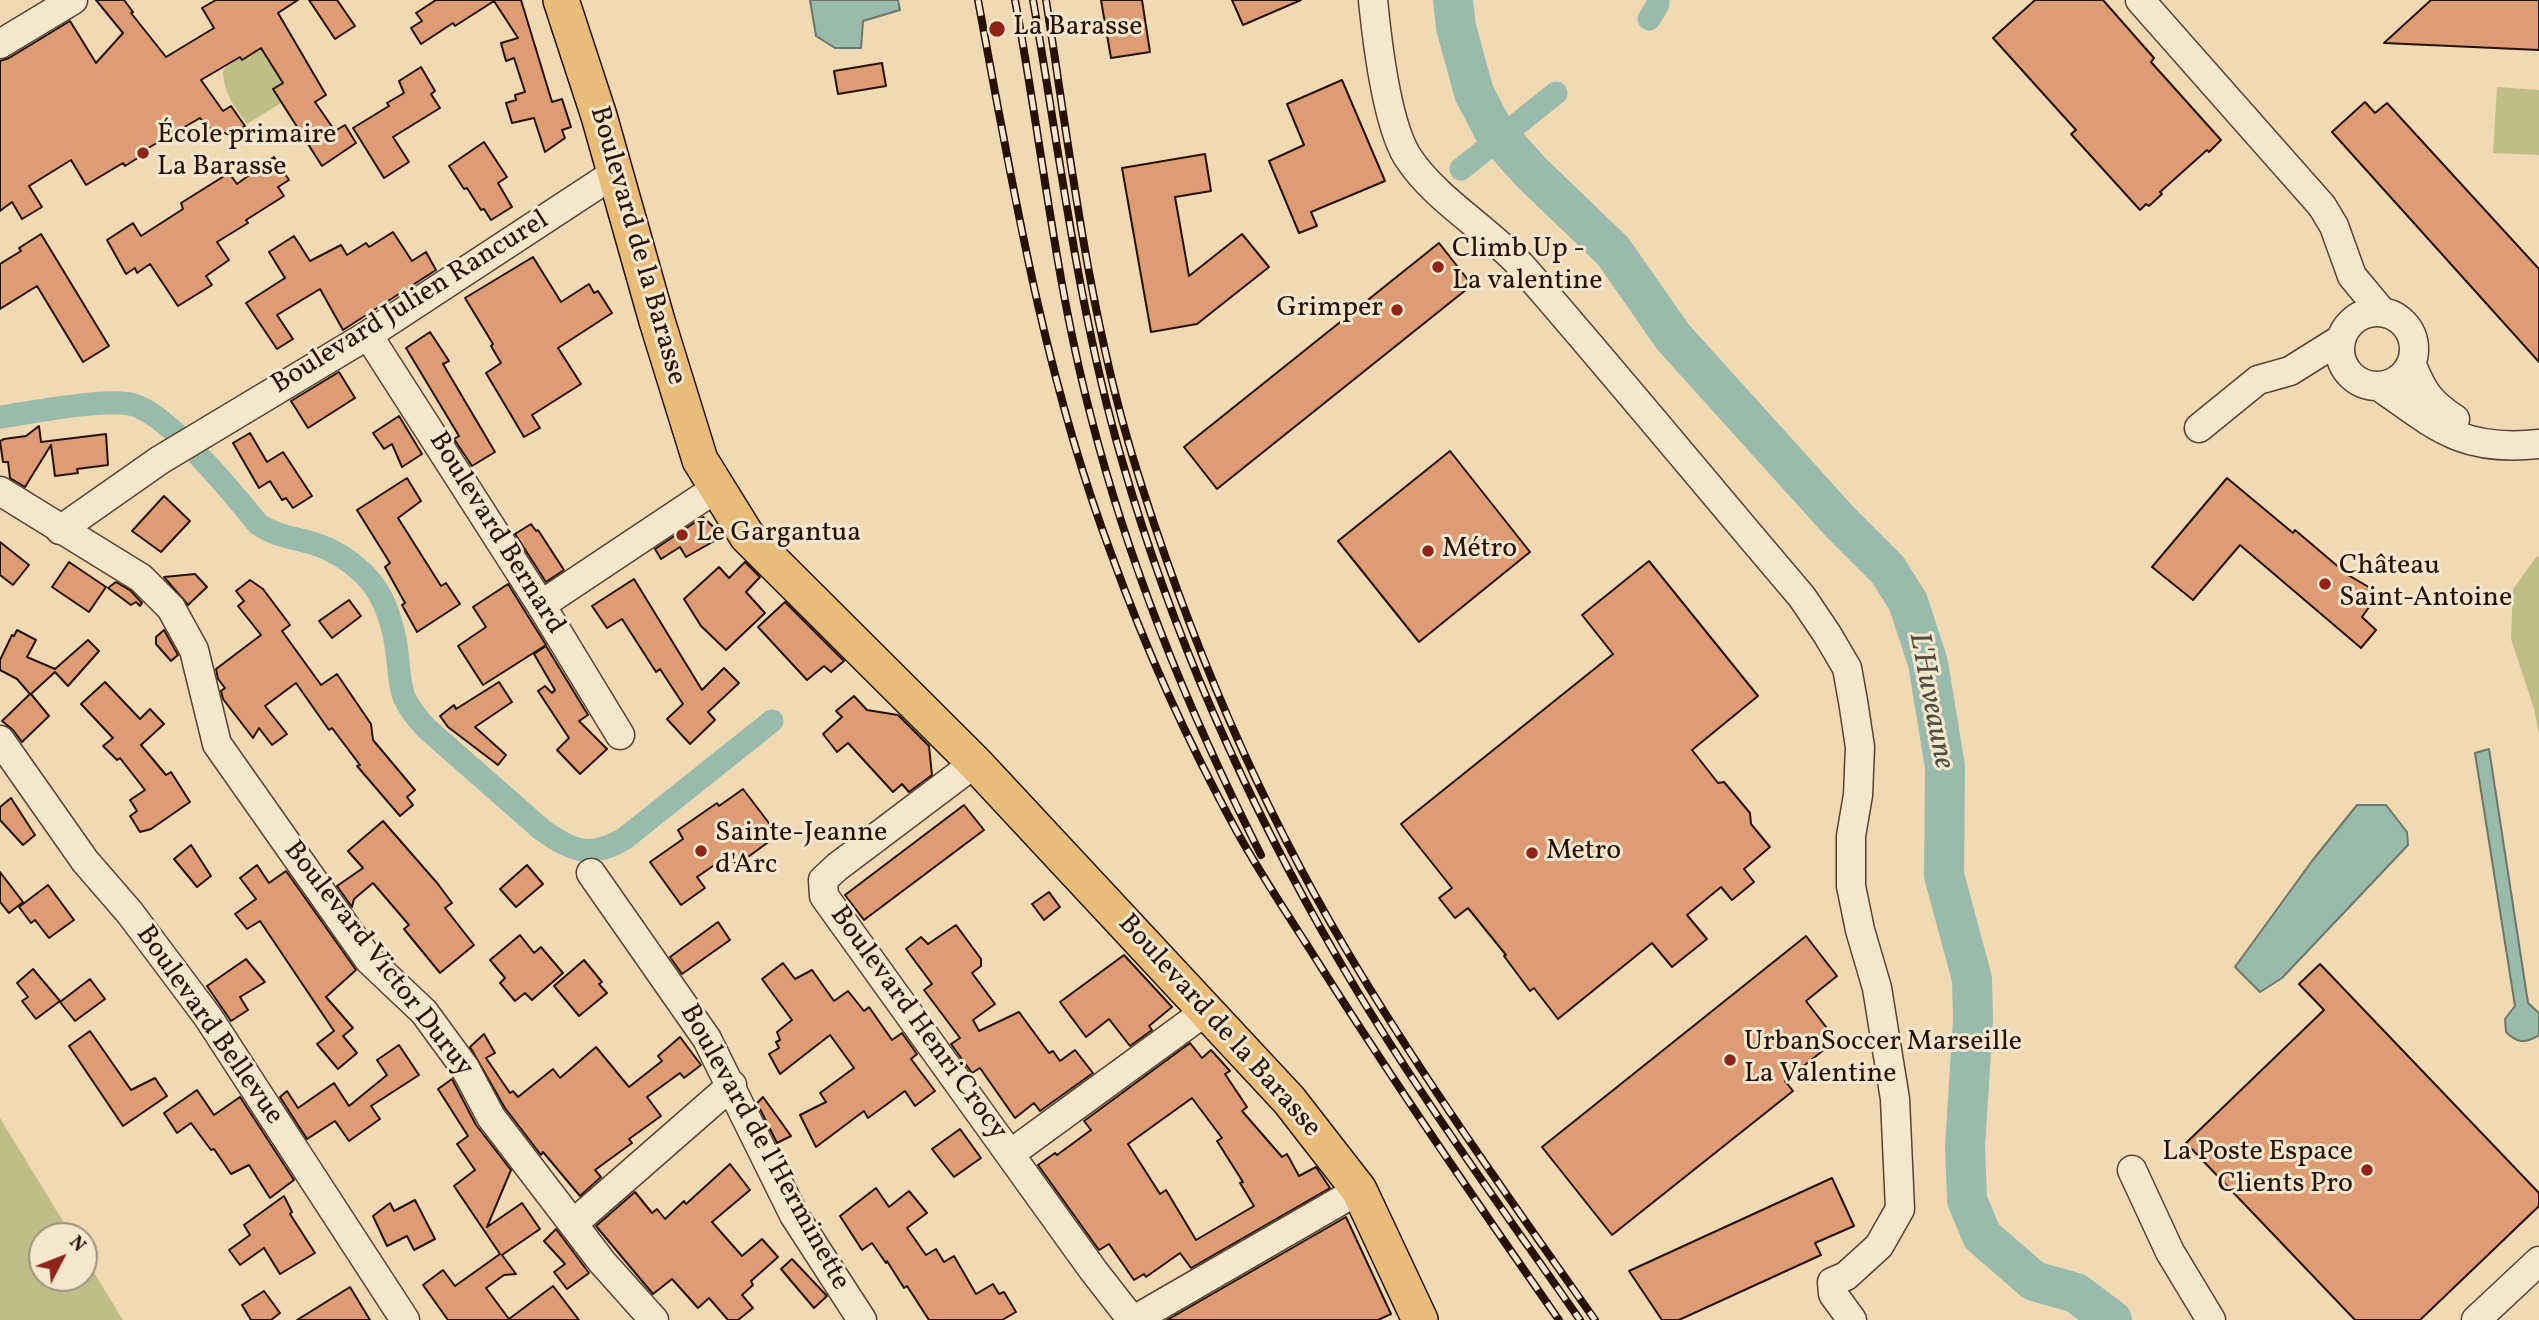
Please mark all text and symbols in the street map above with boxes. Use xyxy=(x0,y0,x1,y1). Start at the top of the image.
place label: La Barasse xyxy=(1013,12,1143,46)
marker: La Barasse xyxy=(987,19,1007,39)
street label: Boulevard de la Barasse xyxy=(580,103,692,389)
place label: École primaire La Barasse xyxy=(157,120,337,186)
marker: École primaire La Barasse xyxy=(135,145,151,161)
street label: Boulevard Julien Rancurel xyxy=(266,205,556,403)
place label: Climb Up - La valentine xyxy=(1452,234,1603,300)
marker: Climb Up - La valentine xyxy=(1430,259,1446,275)
place label: Grimper xyxy=(1277,293,1383,327)
marker: Grimper xyxy=(1389,302,1405,318)
street label: Boulevard Bernard xyxy=(419,427,571,641)
place label: Le Gargantua xyxy=(696,518,861,552)
marker: Le Gargantua xyxy=(674,527,690,543)
place label: Métro xyxy=(1442,534,1517,568)
marker: Métro xyxy=(1420,543,1436,559)
place label: Château Saint-Antoine xyxy=(2339,551,2512,617)
marker: Château Saint-Antoine xyxy=(2317,576,2333,592)
water label: L'Huveaune xyxy=(1898,630,1960,772)
place label: Sainte-Jeanne d'Arc xyxy=(715,818,887,884)
street label: Boulevard Victor Duruy xyxy=(275,835,479,1085)
place label: Metro xyxy=(1546,836,1621,870)
marker: Sainte-Jeanne d'Arc xyxy=(693,843,709,859)
marker: Metro xyxy=(1524,845,1540,861)
street label: Boulevard Henri Crocy xyxy=(821,901,1013,1147)
street label: Boulevard de la Barasse xyxy=(1109,909,1327,1145)
street label: Boulevard Bellevue xyxy=(127,920,289,1132)
street label: Boulevard de l'Herminette xyxy=(670,999,856,1297)
place label: UrbanSoccer Marseille La Valentine xyxy=(1744,1027,2022,1093)
marker: UrbanSoccer Marseille La Valentine xyxy=(1722,1052,1738,1068)
place label: La Poste Espace Clients Pro xyxy=(2162,1137,2353,1203)
marker: La Poste Espace Clients Pro xyxy=(2359,1162,2375,1178)
north arrow xyxy=(28,1222,98,1292)
text: N xyxy=(63,1230,91,1258)

